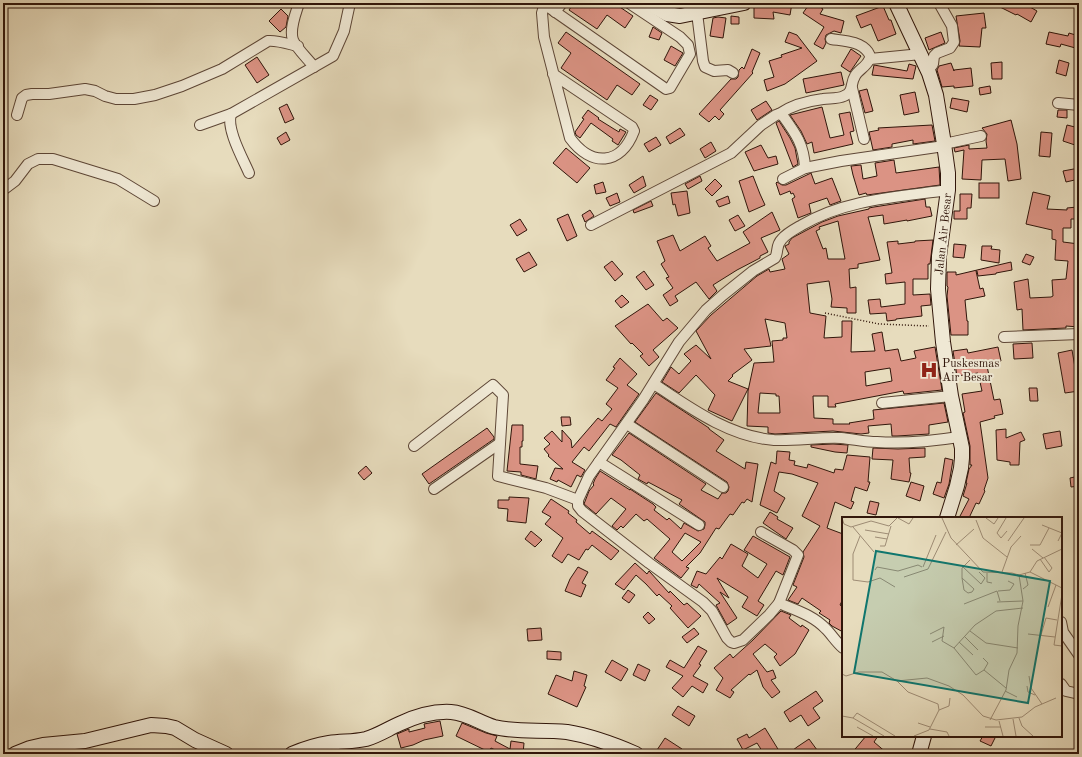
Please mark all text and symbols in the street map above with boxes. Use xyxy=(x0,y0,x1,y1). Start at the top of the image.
street label: Jalan Air Besar xyxy=(934,193,954,275)
place label: Puskesmas Air Besar xyxy=(942,358,999,384)
hospital icon: Puskesmas Air Besar xyxy=(919,360,939,380)
inset map xyxy=(842,517,1062,737)

